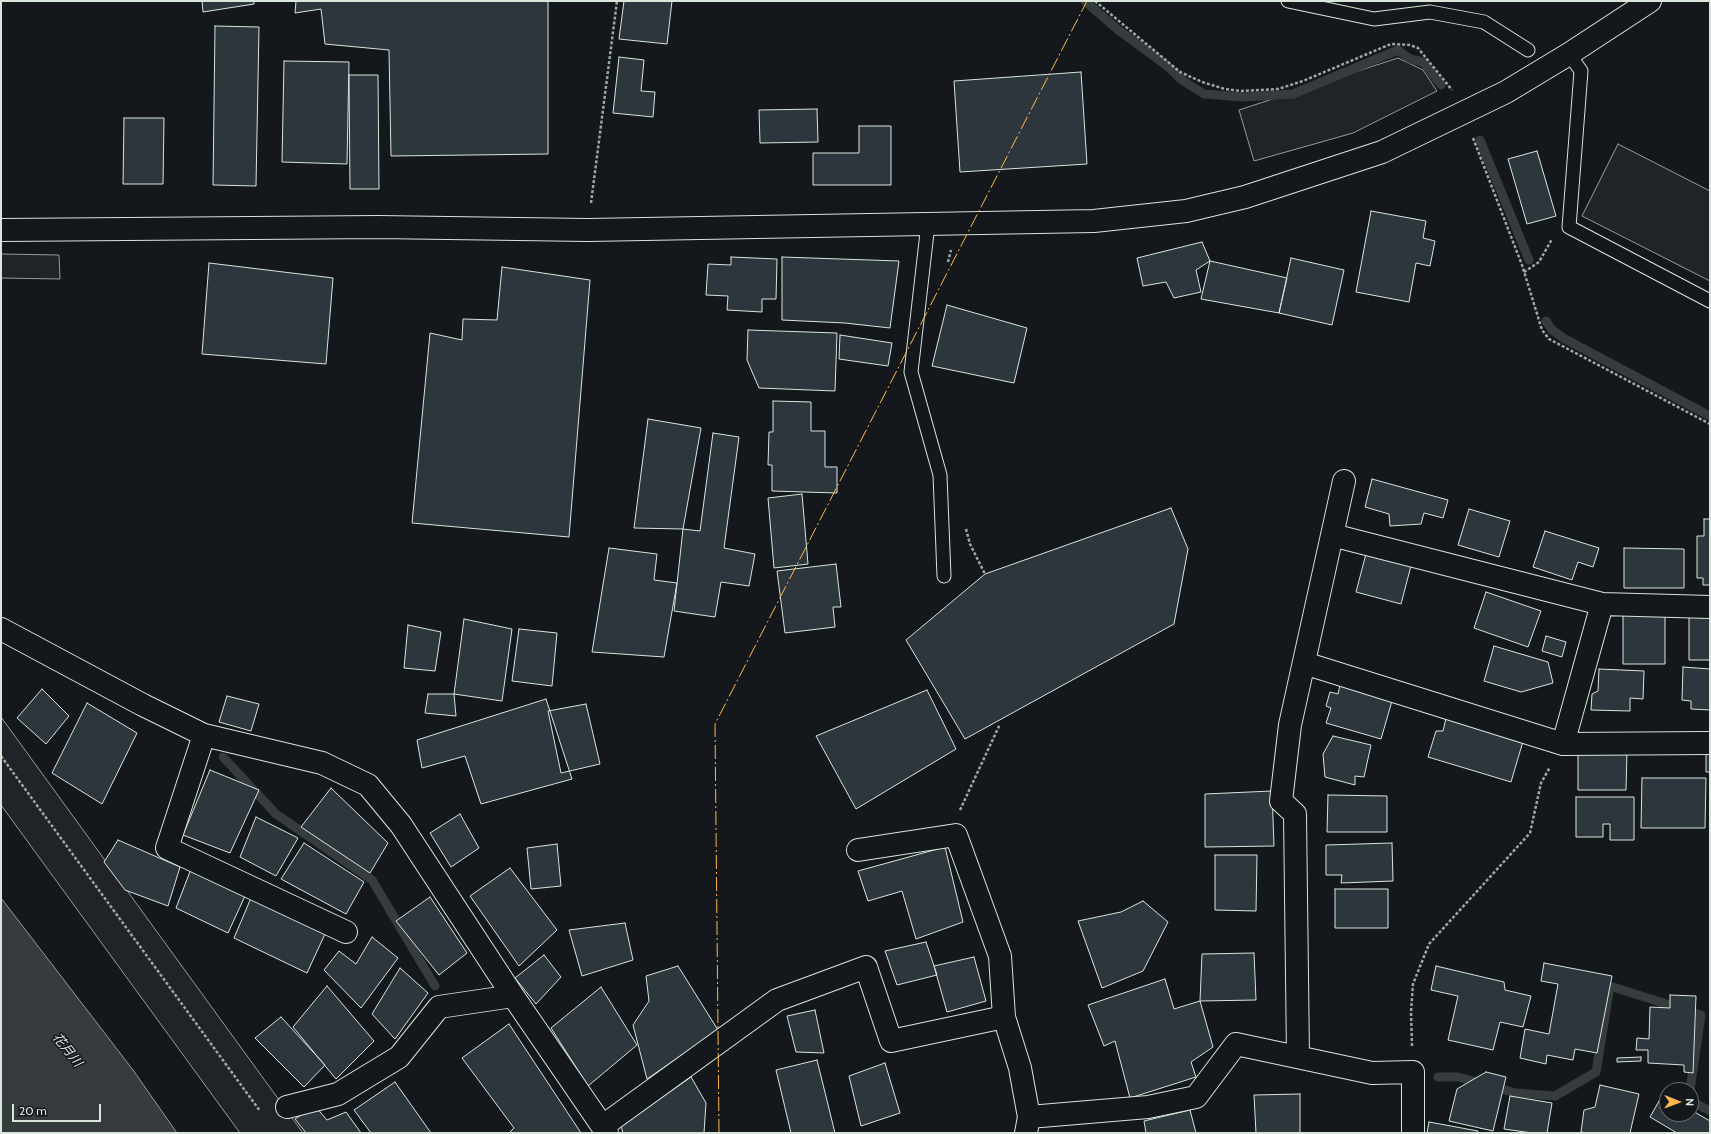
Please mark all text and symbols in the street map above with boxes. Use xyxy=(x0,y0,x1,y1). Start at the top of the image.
water label: 花月川 xyxy=(49,1030,85,1070)
north arrow xyxy=(1659,1082,1699,1122)
scale bar xyxy=(14,1096,103,1122)
text: N xyxy=(1683,1098,1697,1106)
text: 20 m xyxy=(19,1103,47,1118)

